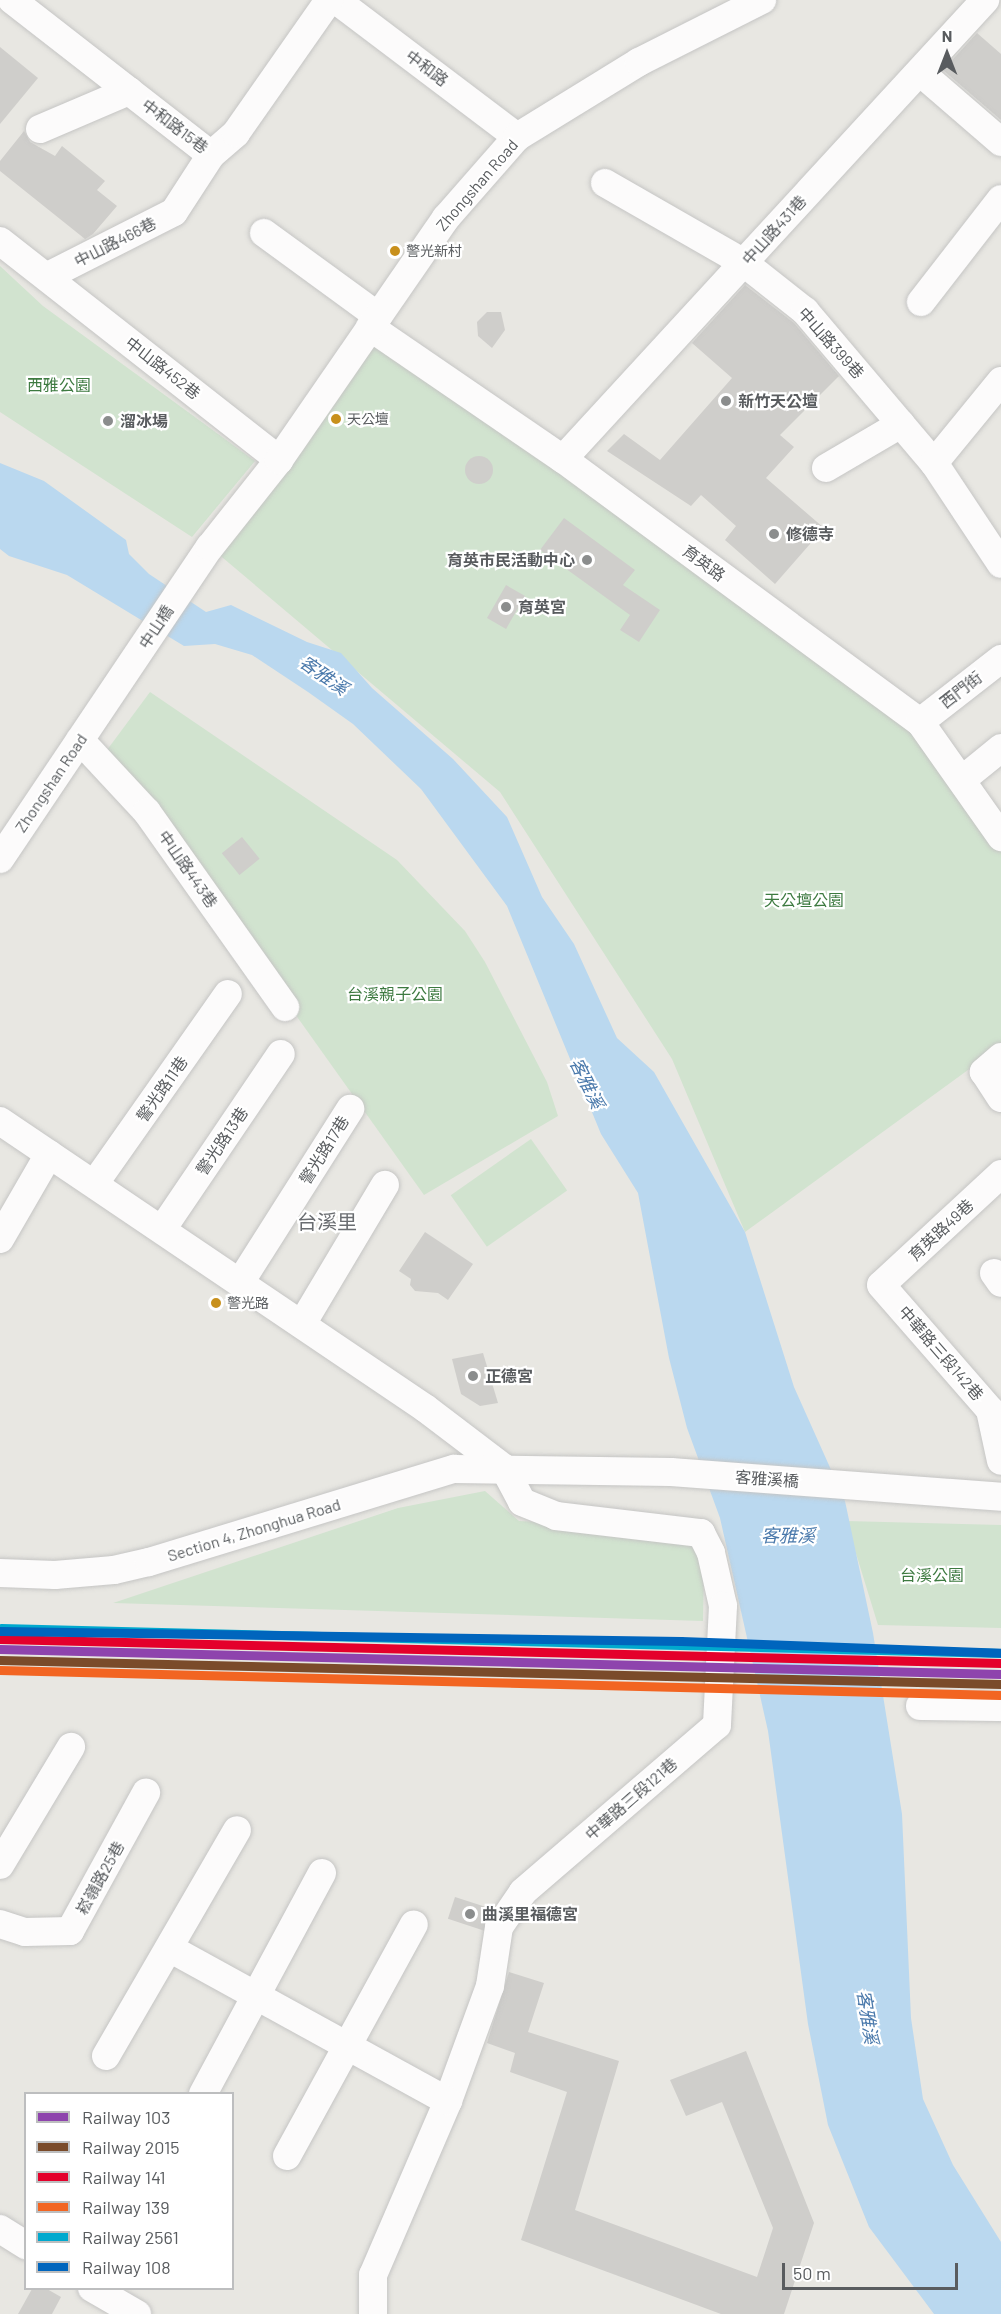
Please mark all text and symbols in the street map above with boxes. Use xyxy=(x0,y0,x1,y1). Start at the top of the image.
north arrow xyxy=(917,24,977,84)
text: N xyxy=(942,26,952,45)
street label: 中和路 xyxy=(402,46,452,90)
street label: 中和路15巷 xyxy=(138,95,212,157)
street label: Zhongshan Road xyxy=(432,135,522,235)
street label: 中山路431巷 xyxy=(738,191,810,269)
street label: 中山路466巷 xyxy=(71,213,159,271)
place label: 警光新村 xyxy=(406,243,462,259)
marker: 警光新村 xyxy=(389,245,401,257)
street label: 中山路399巷 xyxy=(794,304,868,382)
street label: 中山路452巷 xyxy=(122,333,204,403)
park label: 西雅公園 xyxy=(27,375,91,395)
place label: 新竹天公壇 xyxy=(738,391,818,411)
marker: 新竹天公壇 xyxy=(719,394,733,408)
place label: 溜冰場 xyxy=(120,411,168,431)
place label: 天公壇 xyxy=(347,411,389,427)
marker: 天公壇 xyxy=(330,413,342,425)
marker: 溜冰場 xyxy=(101,414,115,428)
place label: 修德寺 xyxy=(786,524,834,544)
marker: 修德寺 xyxy=(767,527,781,541)
street label: 育英路 xyxy=(679,541,729,585)
place label: 育英市民活動中心 xyxy=(447,550,575,570)
marker: 育英市民活動中心 xyxy=(580,553,594,567)
place label: 育英宮 xyxy=(518,597,566,617)
marker: 育英宮 xyxy=(499,600,513,614)
street label: 中山橋 xyxy=(135,602,177,652)
water label: 客雅溪 xyxy=(296,651,352,699)
street label: 西門街 xyxy=(936,668,986,712)
street label: Zhongshan Road xyxy=(11,730,91,836)
street label: 中山路443巷 xyxy=(154,827,222,911)
park label: 天公壇公園 xyxy=(764,890,844,910)
park label: 台溪親子公園 xyxy=(347,984,443,1004)
street label: 警光路11巷 xyxy=(133,1053,191,1125)
water label: 客雅溪 xyxy=(565,1054,609,1112)
street label: 警光路13巷 xyxy=(192,1103,252,1179)
street label: 警光路17巷 xyxy=(295,1112,353,1188)
street label: 育英路49巷 xyxy=(905,1195,977,1265)
district label: 台溪里 xyxy=(297,1209,357,1233)
place label: 警光路 xyxy=(227,1295,269,1311)
marker: 警光路 xyxy=(210,1297,222,1309)
street label: 中華路三段142巷 xyxy=(895,1302,987,1404)
place label: 正德宮 xyxy=(485,1366,533,1386)
marker: 正德宮 xyxy=(466,1369,480,1383)
street label: 客雅溪橋 xyxy=(734,1467,800,1491)
street label: Section 4, Zhonghua Road xyxy=(165,1495,343,1565)
water label: 客雅溪 xyxy=(761,1524,815,1546)
park label: 台溪公園 xyxy=(900,1565,964,1585)
street label: 中華路三段121巷 xyxy=(581,1754,681,1844)
street label: 崧嶺路25巷 xyxy=(72,1838,128,1918)
place label: 曲溪里福德宮 xyxy=(482,1904,578,1924)
marker: 曲溪里福德宮 xyxy=(463,1907,477,1921)
water label: 客雅溪 xyxy=(853,1989,883,2045)
legend xyxy=(24,2092,234,2290)
text: Railway 103 xyxy=(82,2106,170,2128)
text: Railway 2015 xyxy=(82,2136,180,2158)
text: Railway 141 xyxy=(82,2166,166,2188)
text: Railway 139 xyxy=(82,2196,170,2218)
text: Railway 2561 xyxy=(82,2226,179,2248)
scale bar xyxy=(785,2251,960,2289)
text: Railway 108 xyxy=(82,2256,171,2278)
text: 50 m xyxy=(793,2262,831,2284)

